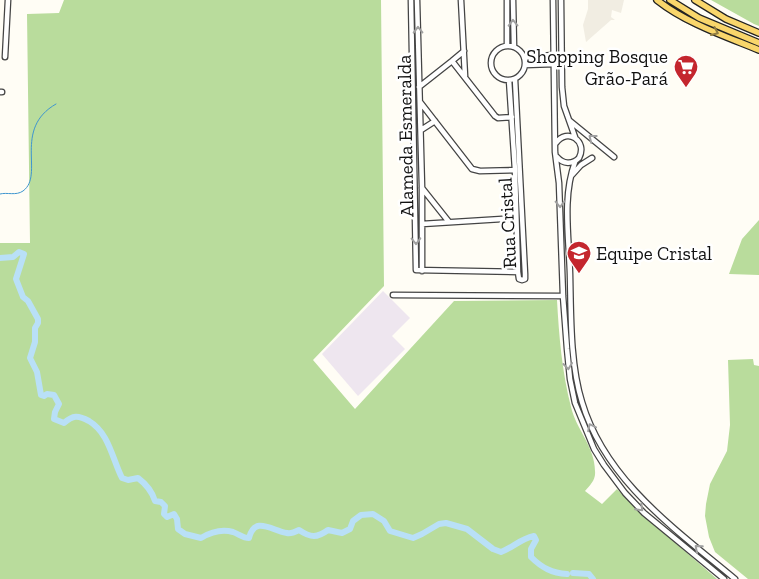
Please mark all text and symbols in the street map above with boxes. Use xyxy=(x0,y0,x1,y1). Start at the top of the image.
one-way arrow xyxy=(508,19,518,27)
one-way arrow xyxy=(710,25,719,36)
one-way arrow xyxy=(413,26,423,34)
place label: Shopping Bosque Grão-Pará xyxy=(526,45,668,90)
supermarket icon: Shopping Bosque Grão-Pará xyxy=(673,54,699,88)
street label: Alameda Esmeralda xyxy=(393,55,418,217)
one-way arrow xyxy=(589,136,598,144)
street label: Rua Cristal xyxy=(494,177,521,269)
one-way arrow xyxy=(555,200,565,208)
one-way arrow xyxy=(410,237,421,245)
school or university icon: Equipe Cristal xyxy=(566,240,592,274)
place label: Equipe Cristal xyxy=(596,242,712,265)
one-way arrow xyxy=(562,362,573,370)
one-way arrow xyxy=(587,423,598,432)
one-way arrow xyxy=(634,502,643,511)
one-way arrow xyxy=(694,544,703,553)

